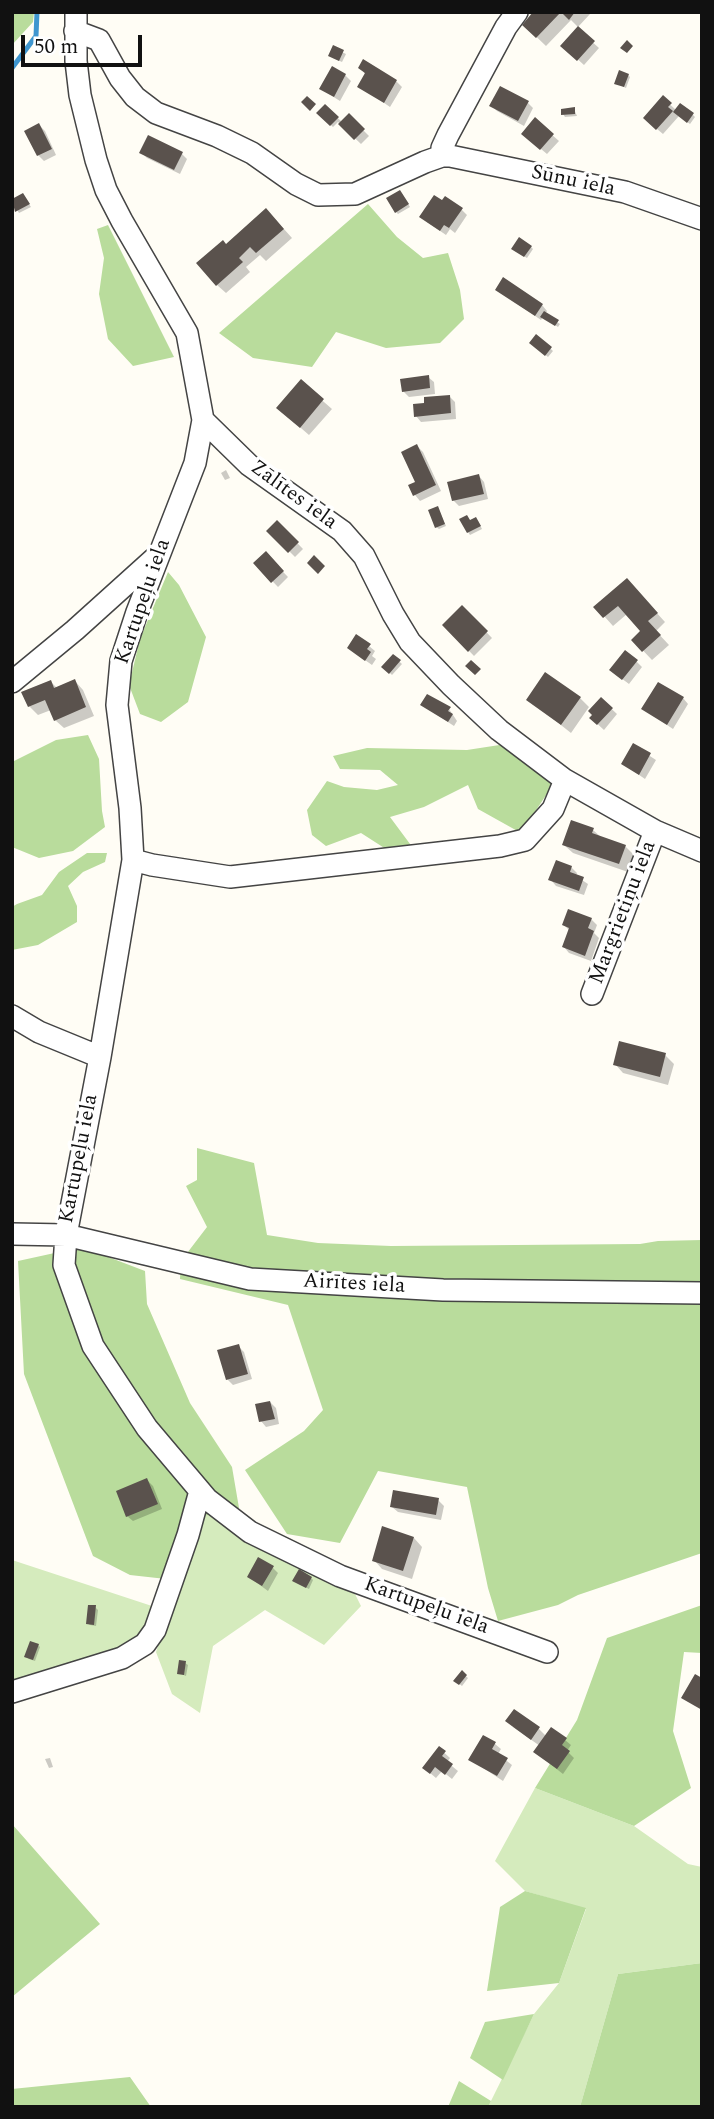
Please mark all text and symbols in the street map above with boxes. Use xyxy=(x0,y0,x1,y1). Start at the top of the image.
scale bar xyxy=(24,21,145,65)
text: 50 m xyxy=(34,31,78,63)
street label: Sūnu iela xyxy=(529,161,617,203)
street label: Zālītes iela xyxy=(245,456,341,536)
street label: Kartupeļu iela xyxy=(111,536,177,668)
street label: Margrietiņu iela xyxy=(585,838,663,988)
street label: Kartupeļu iela xyxy=(55,1092,105,1226)
street label: Airītes iela xyxy=(302,1270,406,1300)
street label: Kartupeļu iela xyxy=(360,1573,492,1641)

